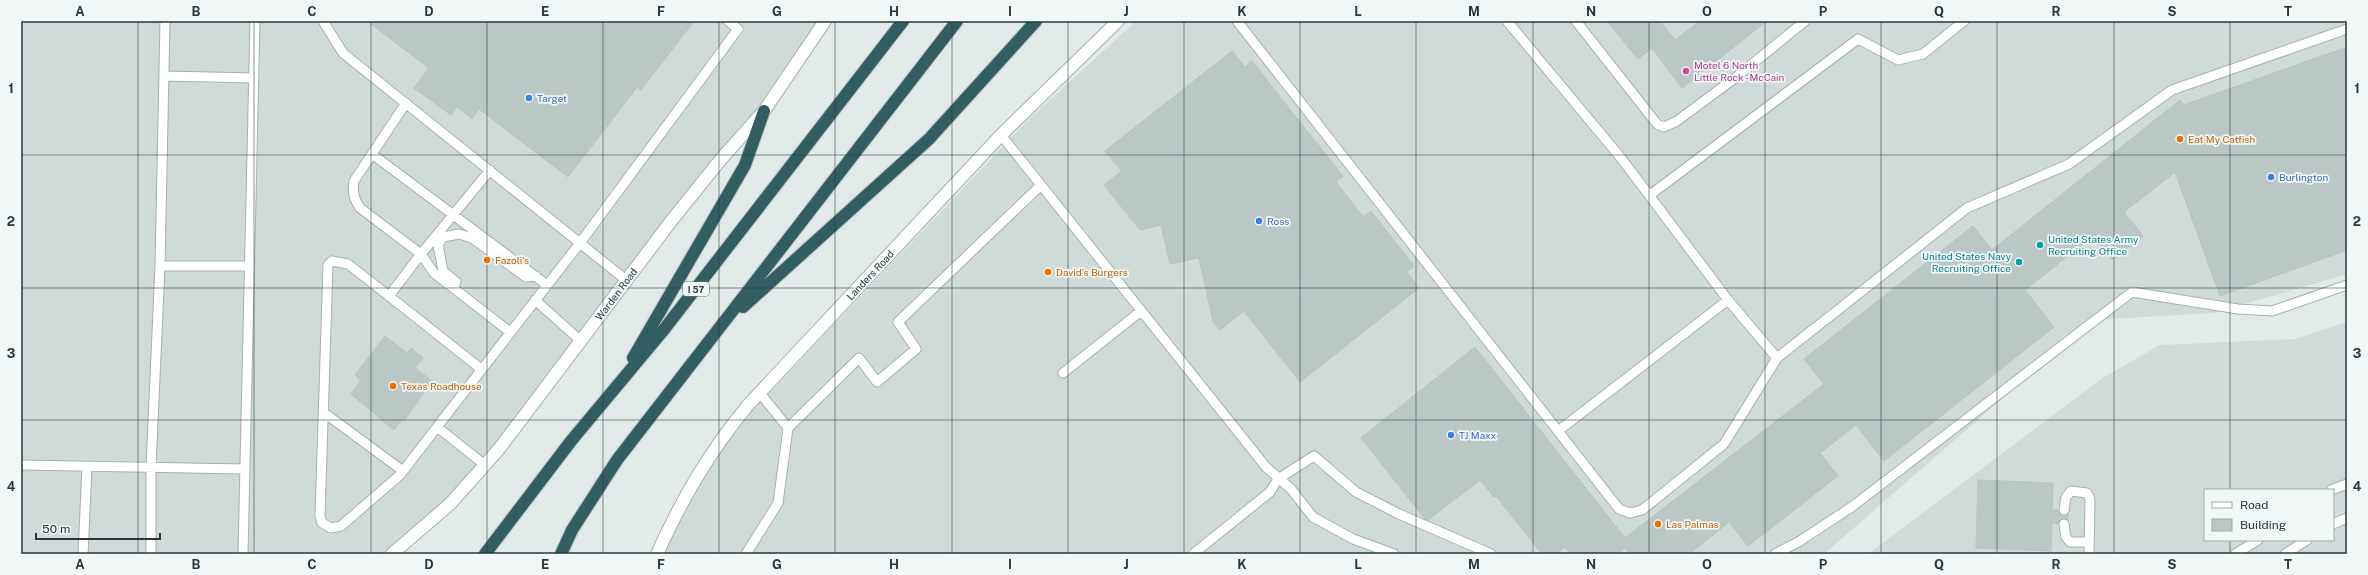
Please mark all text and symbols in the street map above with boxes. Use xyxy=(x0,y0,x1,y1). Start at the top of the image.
text: A xyxy=(75,4,85,19)
text: B xyxy=(192,4,201,19)
text: C xyxy=(307,4,317,19)
text: D xyxy=(424,4,434,19)
text: E xyxy=(541,4,549,19)
text: F xyxy=(657,4,665,19)
text: G xyxy=(772,4,782,19)
text: H xyxy=(889,4,899,19)
text: I xyxy=(1008,4,1012,19)
text: J xyxy=(1123,4,1129,19)
text: K xyxy=(1237,4,1247,19)
text: L xyxy=(1354,4,1362,19)
text: M xyxy=(1468,4,1480,19)
text: N xyxy=(1586,4,1596,19)
text: O xyxy=(1702,4,1712,19)
text: P xyxy=(1819,4,1828,19)
text: Q xyxy=(1934,4,1944,19)
text: R xyxy=(2051,4,2061,19)
text: S xyxy=(2168,4,2177,19)
text: T xyxy=(2284,4,2292,19)
place label: Motel 6 North Little Rock - McCain xyxy=(1694,59,1785,83)
marker: Motel 6 North Little Rock - McCain xyxy=(1681,66,1691,76)
text: 1 xyxy=(8,81,14,96)
text: 1 xyxy=(2354,81,2360,96)
place label: Target xyxy=(537,92,567,104)
marker: Target xyxy=(524,93,534,103)
place label: Eat My Catfish xyxy=(2188,133,2255,145)
marker: Eat My Catfish xyxy=(2175,134,2185,144)
place label: Burlington xyxy=(2279,171,2328,183)
marker: Burlington xyxy=(2266,172,2276,182)
text: 2 xyxy=(7,214,15,229)
text: 2 xyxy=(2353,214,2361,229)
place label: Ross xyxy=(1267,215,1289,227)
marker: Ross xyxy=(1254,216,1264,226)
place label: United States Army Recruiting Office xyxy=(2048,233,2139,257)
marker: United States Army Recruiting Office xyxy=(2035,240,2045,250)
street label: Landers Road xyxy=(844,248,896,302)
place label: United States Navy Recruiting Office xyxy=(1922,250,2012,274)
place label: Fazoli's xyxy=(495,254,529,266)
marker: Fazoli's xyxy=(482,255,492,265)
marker: United States Navy Recruiting Office xyxy=(2014,257,2024,267)
street label: Warden Road xyxy=(593,266,639,322)
place label: David's Burgers xyxy=(1056,266,1128,278)
marker: David's Burgers xyxy=(1043,267,1053,277)
road number: I 57 xyxy=(683,282,709,296)
text: 3 xyxy=(7,346,16,361)
text: 3 xyxy=(2353,346,2362,361)
place label: Texas Roadhouse xyxy=(401,380,482,392)
marker: Texas Roadhouse xyxy=(388,381,398,391)
place label: TJ Maxx xyxy=(1459,429,1497,441)
marker: TJ Maxx xyxy=(1446,430,1456,440)
text: 4 xyxy=(7,479,16,494)
text: 4 xyxy=(2353,479,2362,494)
legend xyxy=(2204,489,2334,541)
text: Road xyxy=(2240,498,2268,512)
scale bar xyxy=(36,515,160,541)
place label: Las Palmas xyxy=(1666,518,1719,530)
text: Building xyxy=(2240,518,2286,532)
marker: Las Palmas xyxy=(1653,519,1663,529)
text: 50 m xyxy=(42,522,70,536)
text: A xyxy=(75,557,85,572)
text: B xyxy=(192,557,201,572)
text: C xyxy=(307,557,317,572)
text: D xyxy=(424,557,434,572)
text: E xyxy=(541,557,549,572)
text: F xyxy=(657,557,665,572)
text: G xyxy=(772,557,782,572)
text: H xyxy=(889,557,899,572)
text: I xyxy=(1008,557,1012,572)
text: J xyxy=(1123,557,1129,572)
text: K xyxy=(1237,557,1247,572)
text: L xyxy=(1354,557,1362,572)
text: M xyxy=(1468,557,1480,572)
text: N xyxy=(1586,557,1596,572)
text: O xyxy=(1702,557,1712,572)
text: P xyxy=(1819,557,1828,572)
text: Q xyxy=(1934,557,1944,572)
text: R xyxy=(2051,557,2061,572)
text: S xyxy=(2168,557,2177,572)
text: T xyxy=(2284,557,2292,572)

